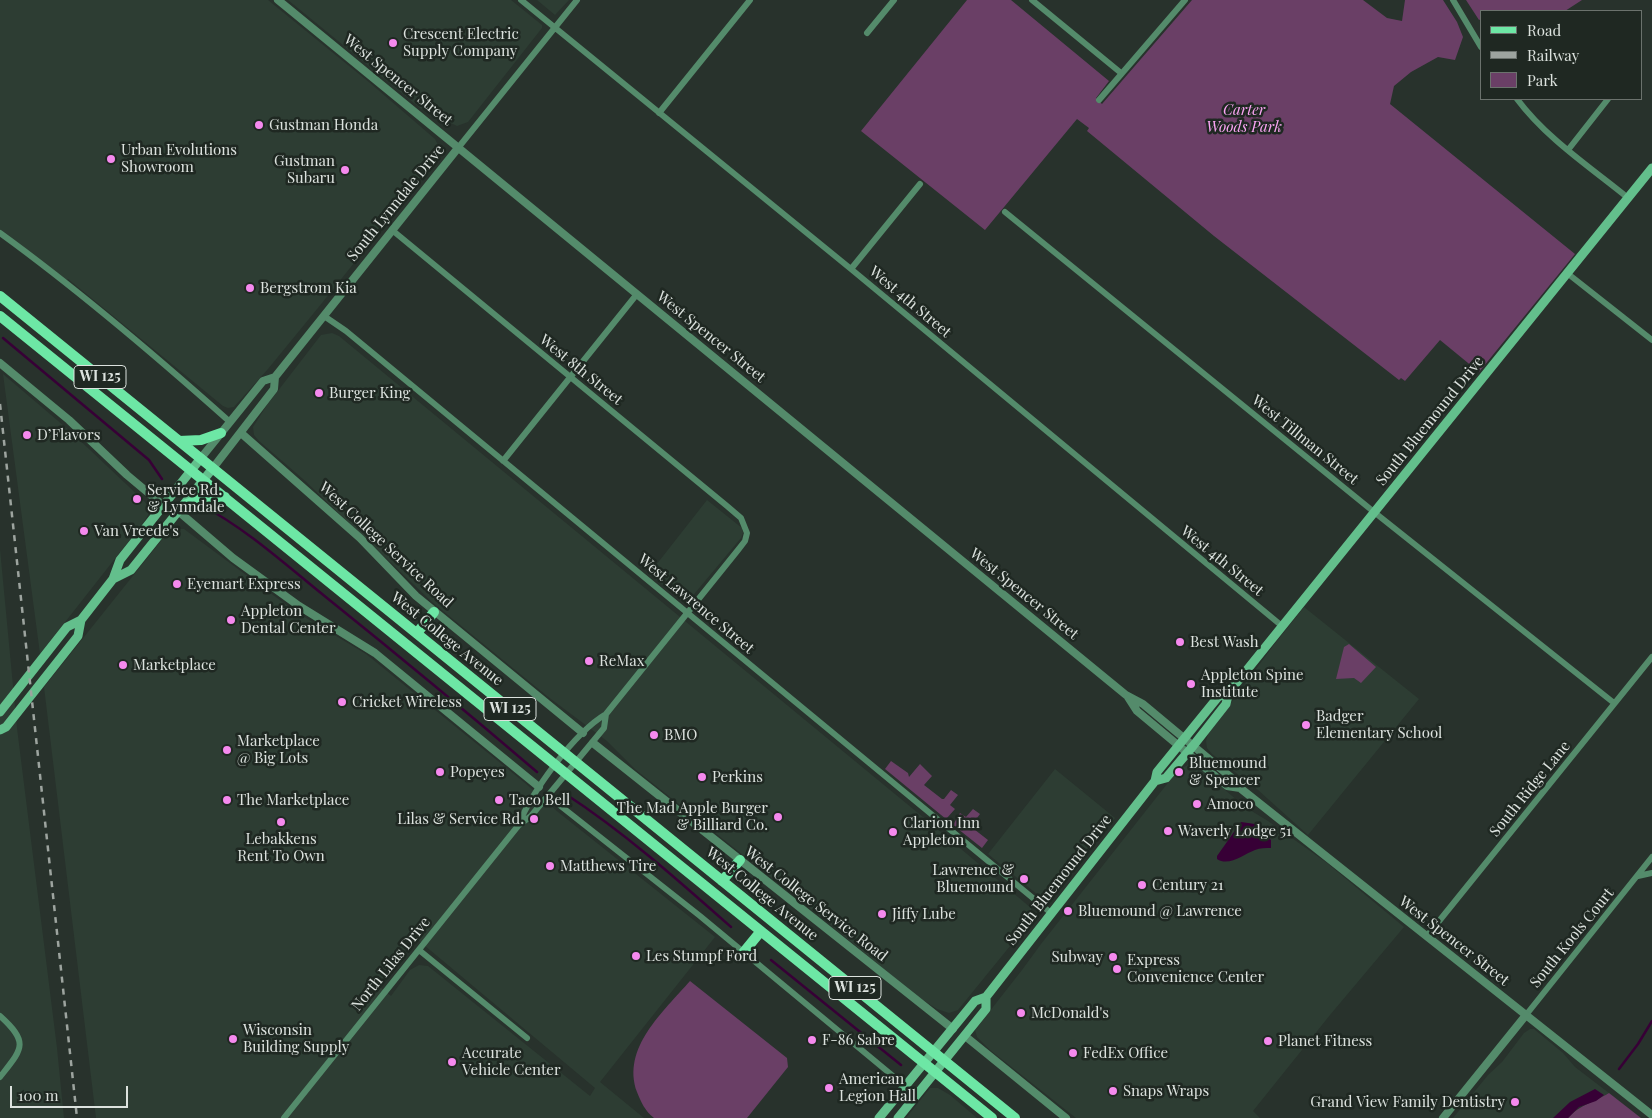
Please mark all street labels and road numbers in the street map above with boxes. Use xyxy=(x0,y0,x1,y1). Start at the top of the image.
street label: West Spencer Street xyxy=(340,31,456,129)
street label: South Lynndale Drive xyxy=(343,141,449,265)
street label: West 4th Street xyxy=(865,263,955,341)
street label: West Spencer Street xyxy=(653,288,769,386)
street label: West 8th Street xyxy=(536,331,626,409)
street label: South Bluemound Drive xyxy=(1372,353,1488,489)
road number: WI 125 xyxy=(74,366,126,388)
street label: West Tillman Street xyxy=(1248,391,1362,489)
street label: West College Service Road xyxy=(315,478,457,612)
street label: West 4th Street xyxy=(1177,522,1267,600)
street label: West Spencer Street xyxy=(966,545,1082,643)
street label: West Lawrence Street xyxy=(635,550,757,658)
street label: West College Avenue xyxy=(387,588,507,690)
road number: WI 125 xyxy=(484,698,536,721)
street label: South Ridge Lane xyxy=(1486,738,1574,840)
street label: South Bluemound Drive xyxy=(1002,811,1116,949)
street label: West College Avenue xyxy=(702,843,822,945)
street label: West College Service Road xyxy=(741,843,891,965)
street label: South Kools Court xyxy=(1526,885,1618,991)
street label: West Spencer Street xyxy=(1395,892,1513,990)
street label: North Lilas Drive xyxy=(348,914,434,1014)
road number: WI 125 xyxy=(829,976,881,1000)

